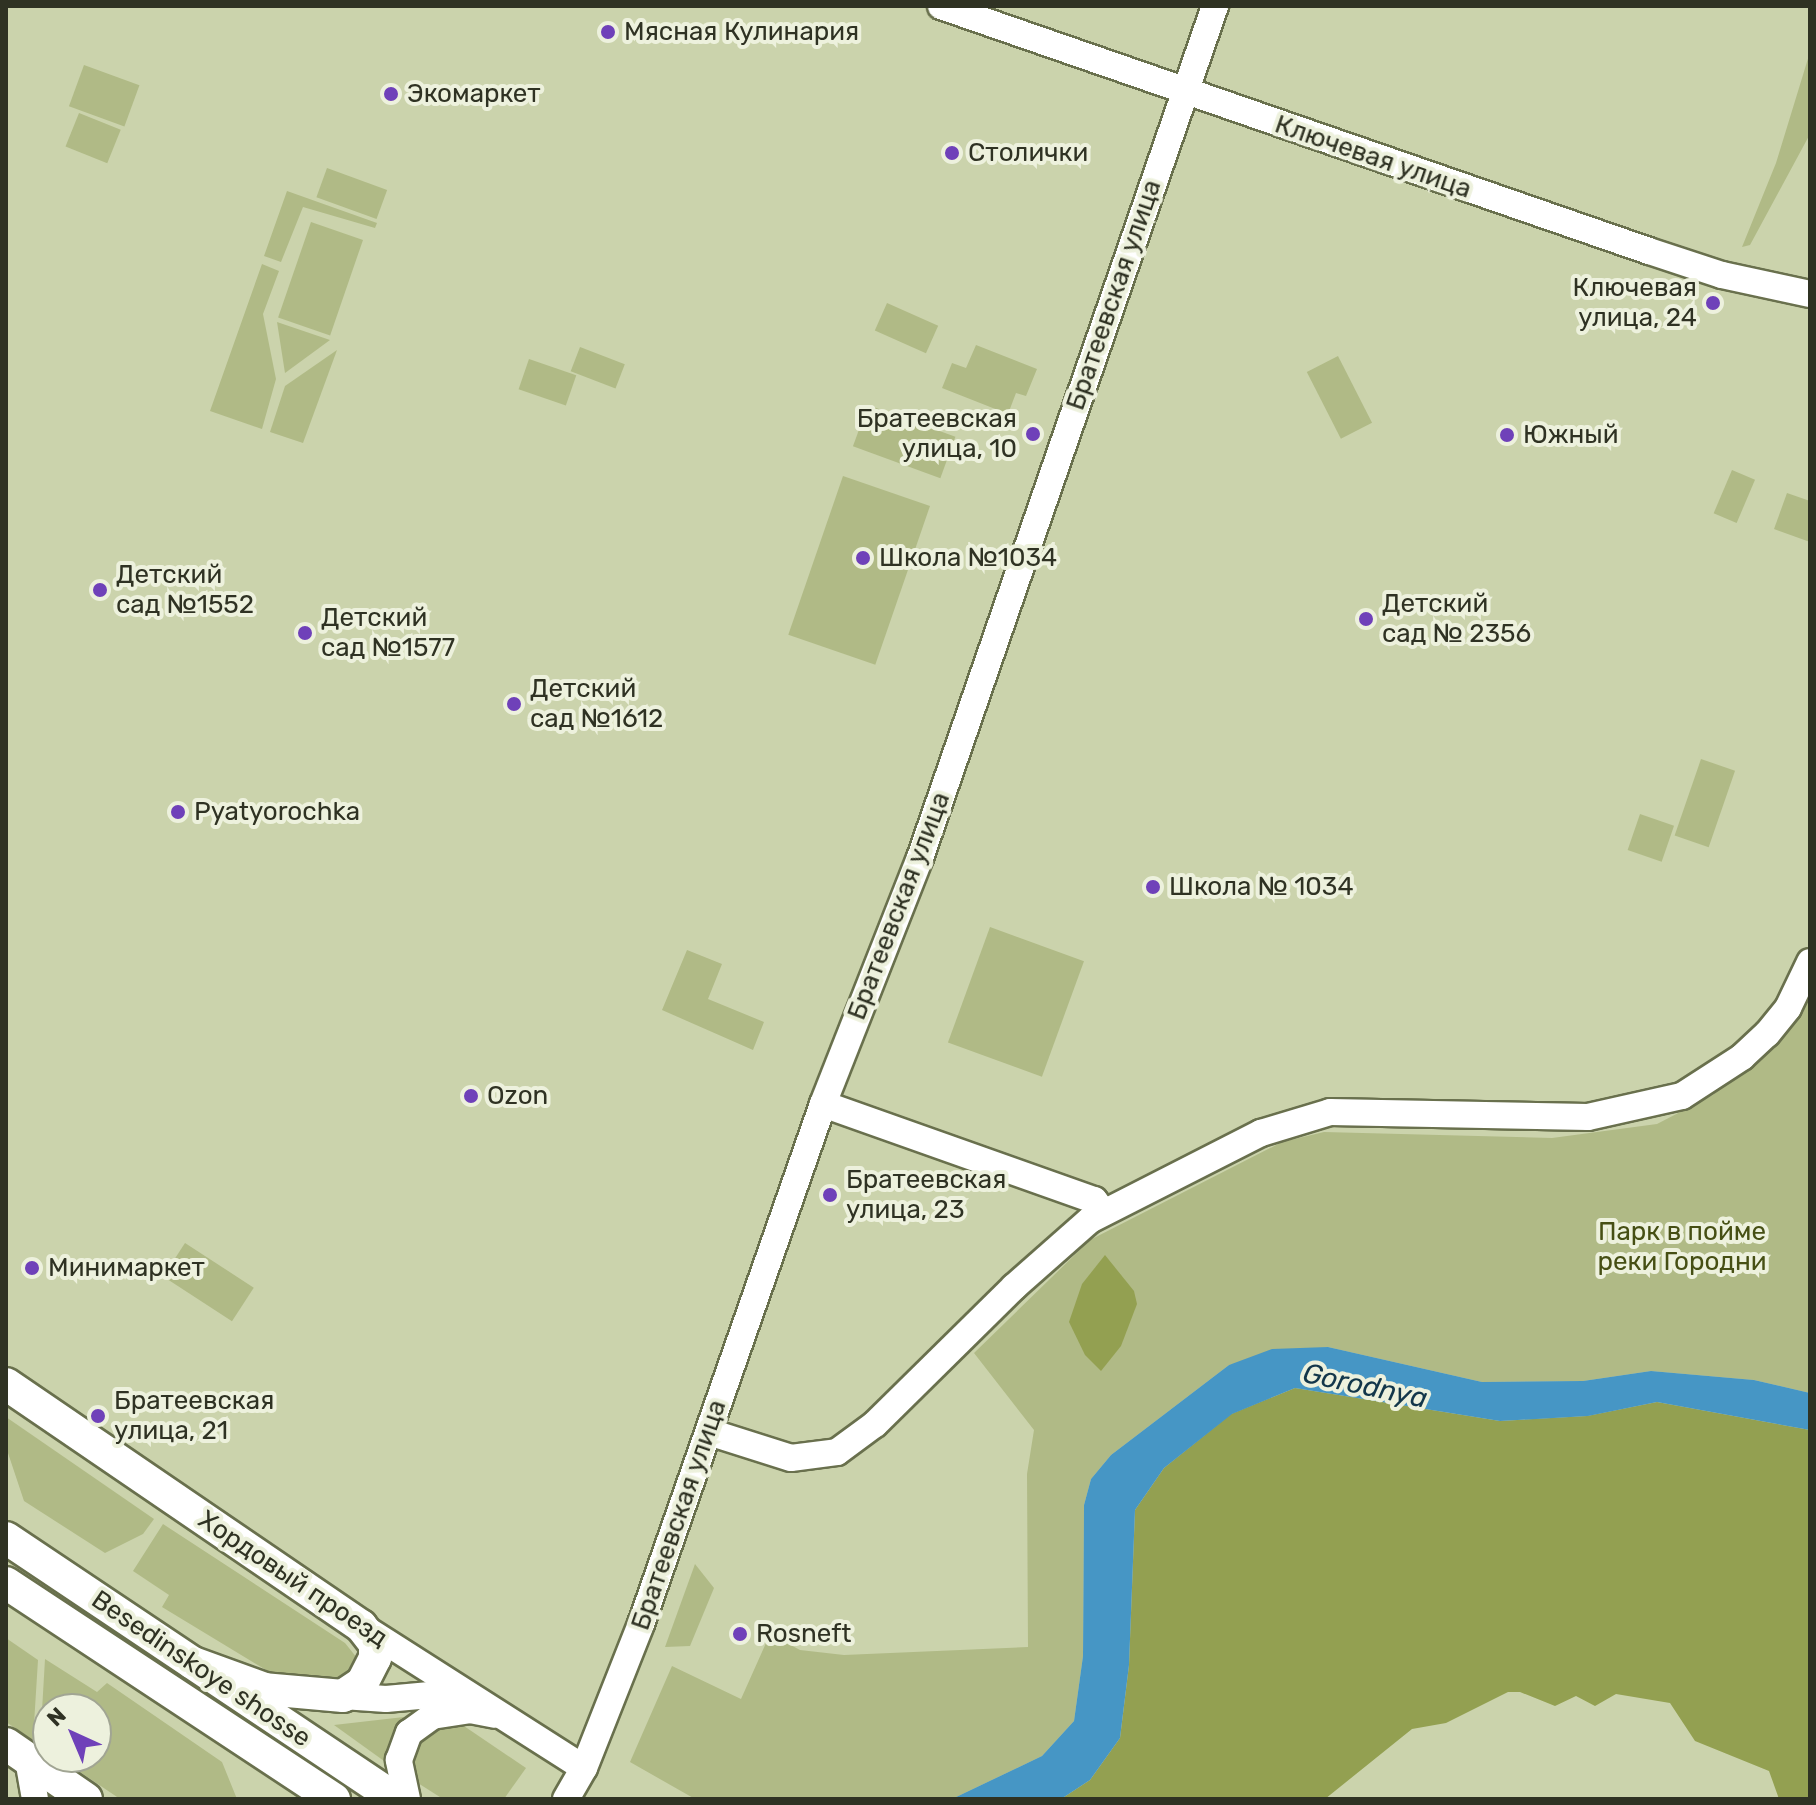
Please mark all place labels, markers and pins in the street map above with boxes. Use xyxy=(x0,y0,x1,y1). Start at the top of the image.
place label: Мясная Кулинария xyxy=(624,16,859,48)
marker: Мясная Кулинария xyxy=(599,23,617,41)
place label: Экомаркет xyxy=(407,78,541,110)
marker: Экомаркет xyxy=(382,85,400,103)
place label: Столички xyxy=(968,137,1088,169)
marker: Столички xyxy=(943,144,961,162)
place label: Ключевая улица, 24 xyxy=(1573,272,1697,334)
marker: Ключевая улица, 24 xyxy=(1704,294,1722,312)
place label: Братеевская улица, 10 xyxy=(857,403,1017,464)
place label: Южный xyxy=(1523,419,1619,451)
marker: Братеевская улица, 10 xyxy=(1024,425,1042,443)
marker: Южный xyxy=(1498,426,1516,444)
place label: Школа №1034 xyxy=(879,542,1057,574)
marker: Школа №1034 xyxy=(854,549,872,567)
place label: Детский сад №1552 xyxy=(116,559,254,620)
marker: Детский сад №1552 xyxy=(91,581,109,599)
place label: Детский сад № 2356 xyxy=(1382,588,1531,650)
place label: Детский сад №1577 xyxy=(321,602,455,664)
marker: Детский сад № 2356 xyxy=(1357,610,1375,628)
marker: Детский сад №1577 xyxy=(296,624,314,642)
place label: Детский сад №1612 xyxy=(530,673,663,734)
marker: Детский сад №1612 xyxy=(505,695,523,713)
place label: Pyatyorochka xyxy=(194,796,360,828)
marker: Pyatyorochka xyxy=(169,803,187,821)
place label: Школа № 1034 xyxy=(1169,871,1354,903)
marker: Школа № 1034 xyxy=(1144,878,1162,896)
place label: Ozon xyxy=(487,1080,548,1112)
marker: Ozon xyxy=(462,1087,480,1105)
place label: Братеевская улица, 23 xyxy=(846,1164,1006,1226)
marker: Братеевская улица, 23 xyxy=(821,1186,839,1204)
place label: Минимаркет xyxy=(48,1252,205,1284)
marker: Минимаркет xyxy=(23,1259,41,1277)
place label: Братеевская улица, 21 xyxy=(114,1385,274,1446)
marker: Братеевская улица, 21 xyxy=(89,1407,107,1425)
place label: Rosneft xyxy=(756,1618,851,1650)
marker: Rosneft xyxy=(731,1625,749,1643)

